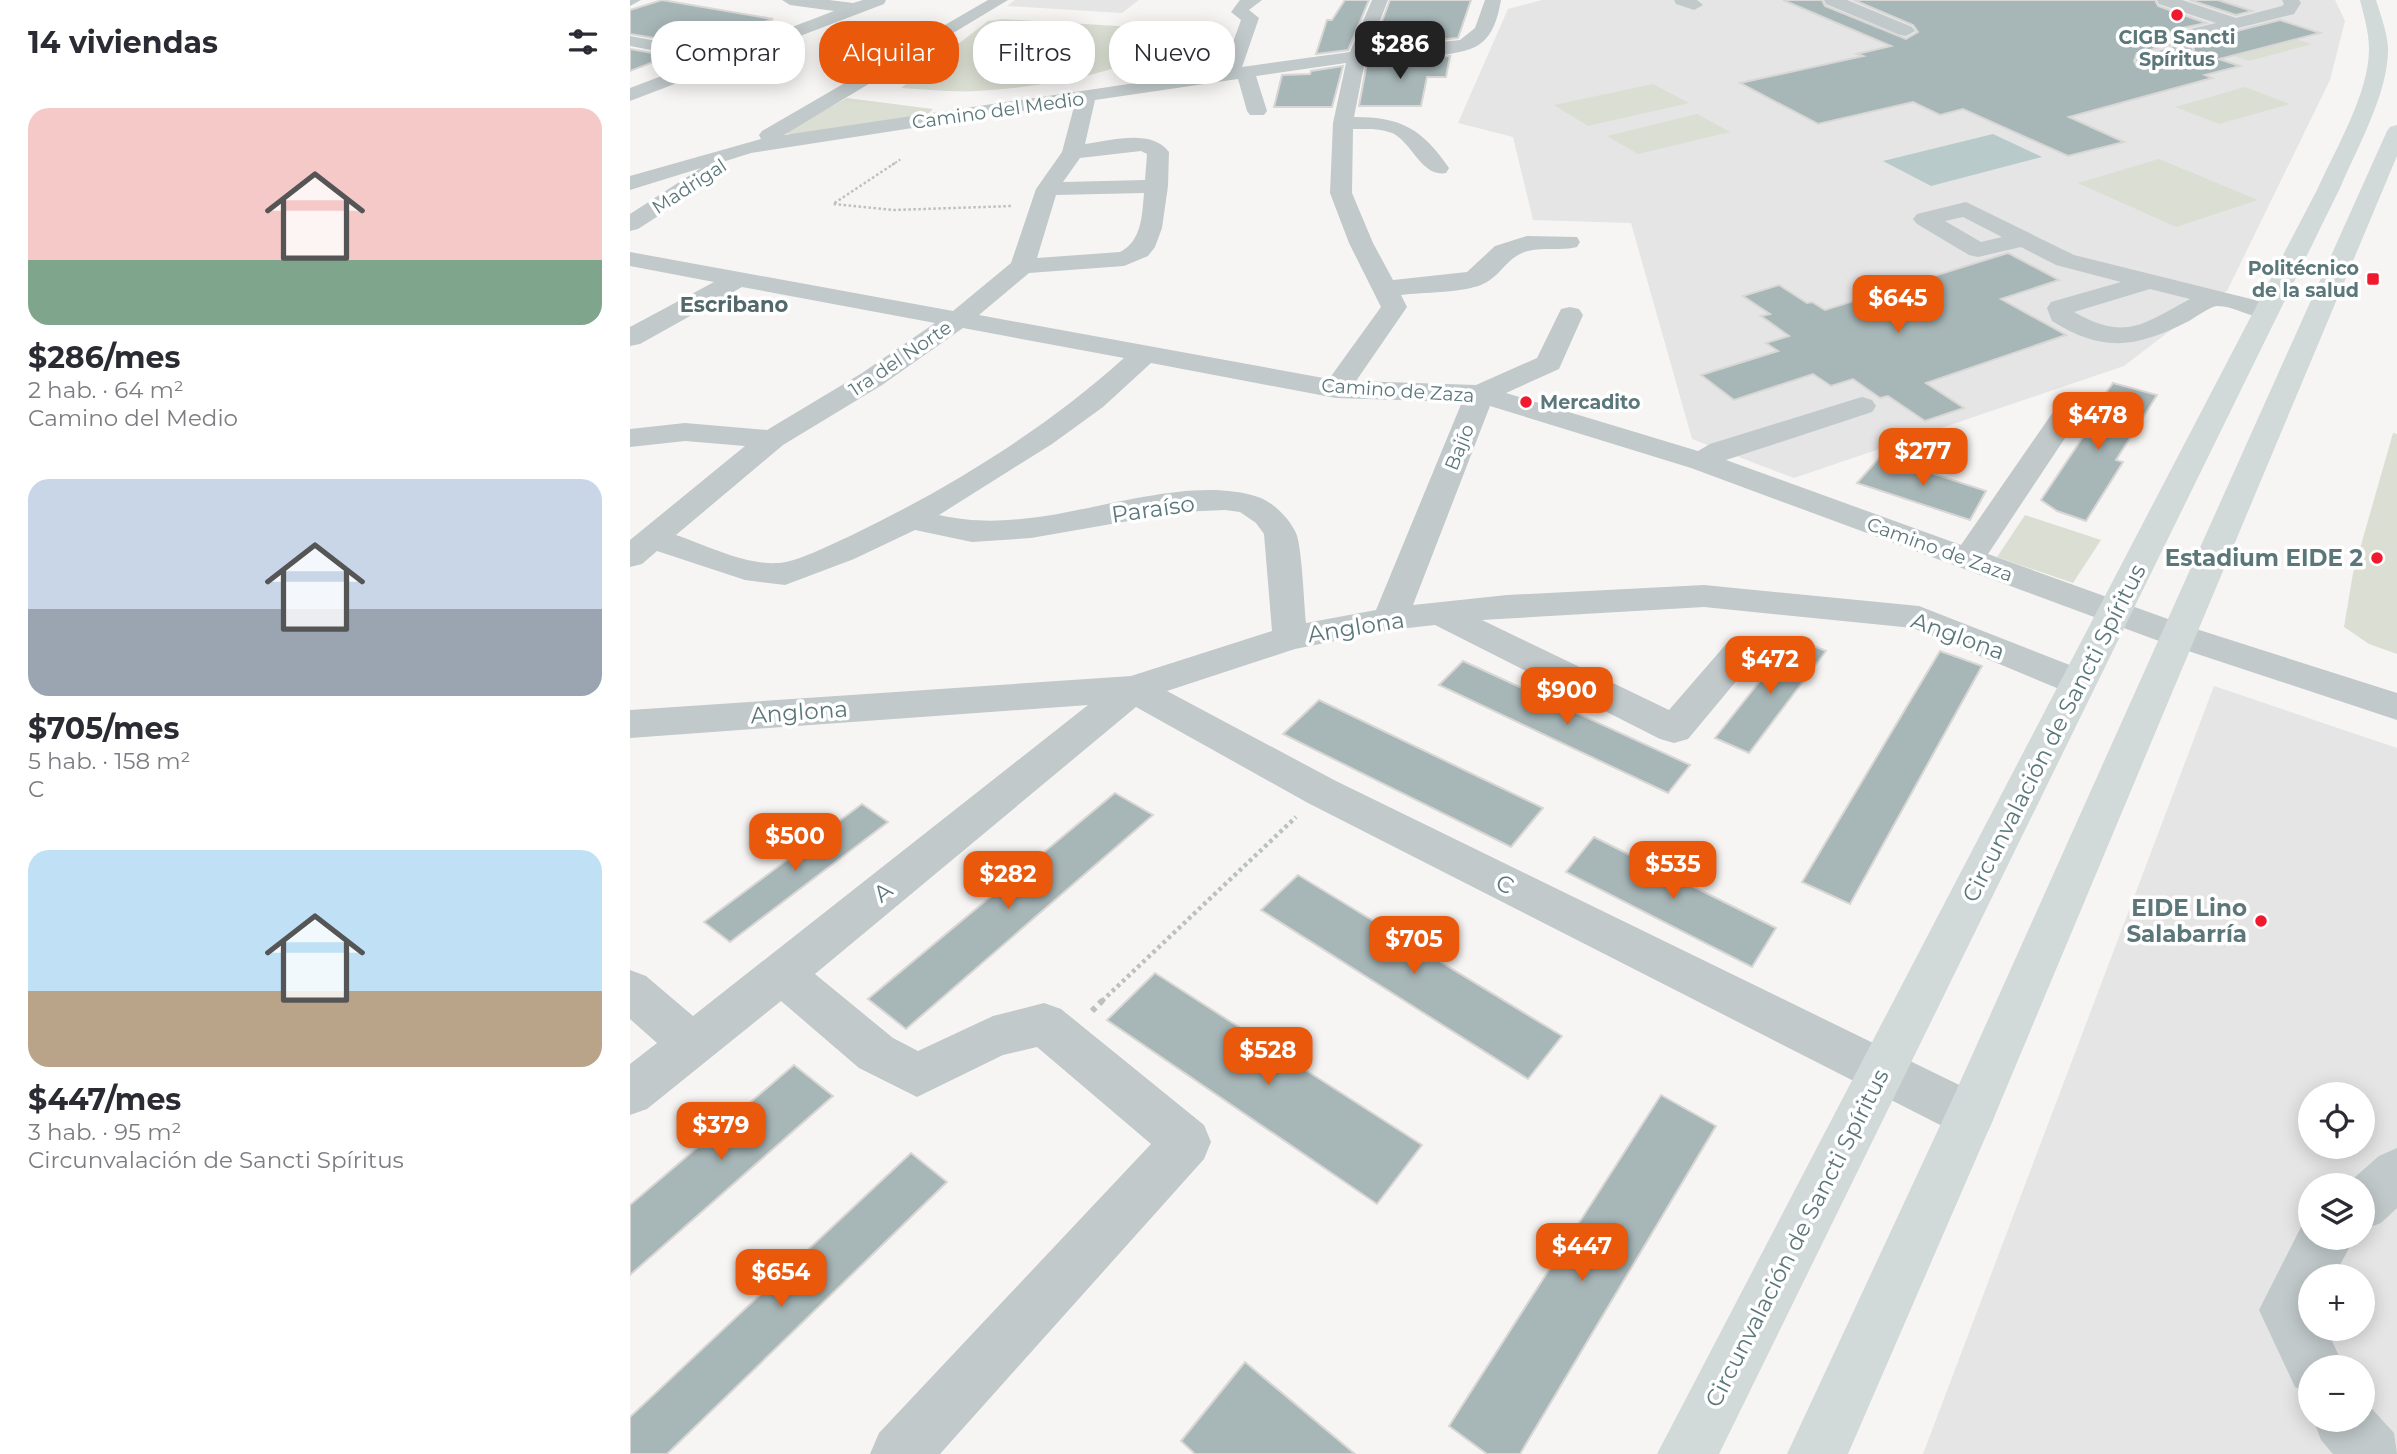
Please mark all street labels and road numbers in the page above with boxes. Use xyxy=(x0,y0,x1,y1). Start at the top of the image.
street label: Camino del Medio xyxy=(911,87,1086,134)
street label: Madrigal xyxy=(648,154,731,219)
street label: 1ra del Norte xyxy=(845,316,956,401)
street label: Camino de Zaza xyxy=(1321,374,1475,407)
street label: Bajío xyxy=(1440,421,1479,474)
street label: Paraíso xyxy=(1110,489,1196,529)
street label: Camino de Zaza xyxy=(1864,512,2016,587)
street label: Circunvalación de Sancti Spíritus xyxy=(1956,559,2152,907)
street label: Anglona xyxy=(1306,606,1406,648)
street label: Anglona xyxy=(1907,606,2009,666)
street label: Anglona xyxy=(749,695,849,729)
street label: C xyxy=(1491,868,1519,900)
street label: A xyxy=(868,876,899,908)
street label: Circunvalación de Sancti Spíritus xyxy=(1699,1064,1895,1412)

